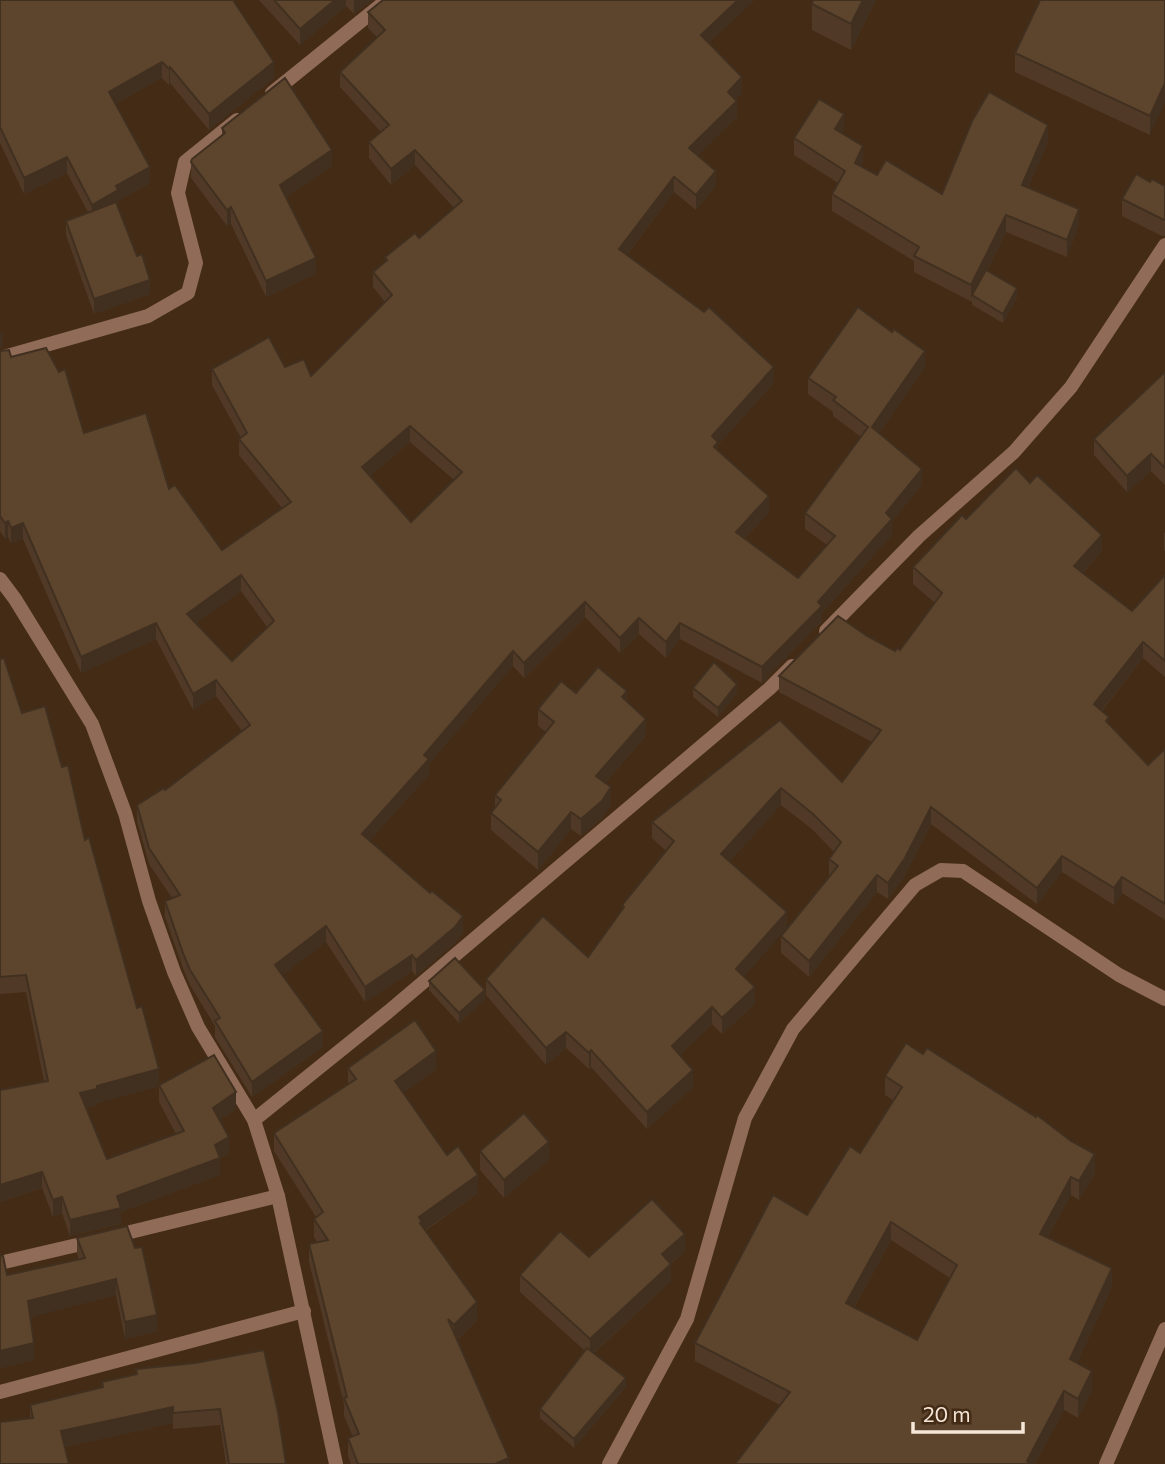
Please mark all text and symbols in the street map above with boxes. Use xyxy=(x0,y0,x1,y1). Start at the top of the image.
scale bar xyxy=(913,1390,1023,1434)
text: 20 m xyxy=(923,1401,971,1426)

